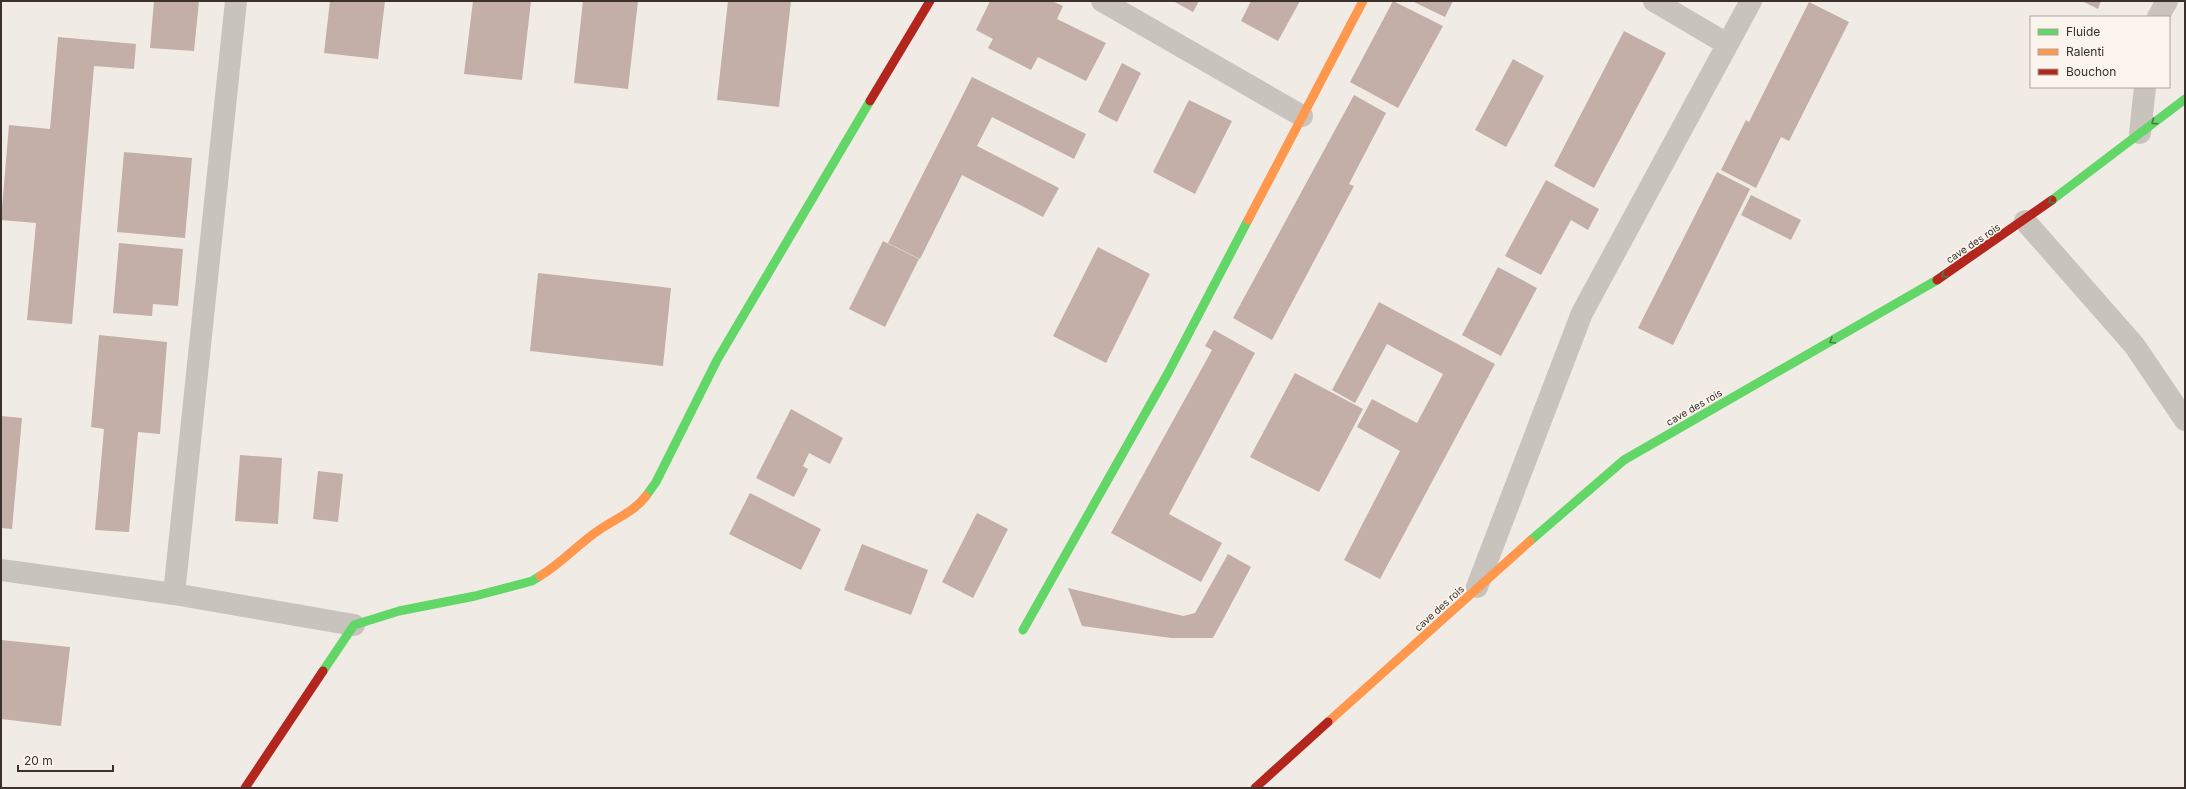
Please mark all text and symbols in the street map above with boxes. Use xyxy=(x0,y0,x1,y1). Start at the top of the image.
legend xyxy=(2030,16,2170,88)
text: Fluide xyxy=(2066,24,2100,39)
text: Ralenti xyxy=(2066,44,2104,59)
text: Bouchon xyxy=(2066,64,2116,79)
one-way arrow xyxy=(2151,118,2158,125)
one-way arrow xyxy=(2048,196,2055,203)
street label: cave des rois xyxy=(1944,220,2002,266)
one-way arrow xyxy=(1941,270,1948,278)
one-way arrow xyxy=(1829,337,1836,344)
street label: cave des rois xyxy=(1664,386,1724,428)
street label: cave des rois xyxy=(1412,583,1466,633)
scale bar xyxy=(18,747,113,773)
text: 20 m xyxy=(24,753,53,768)

